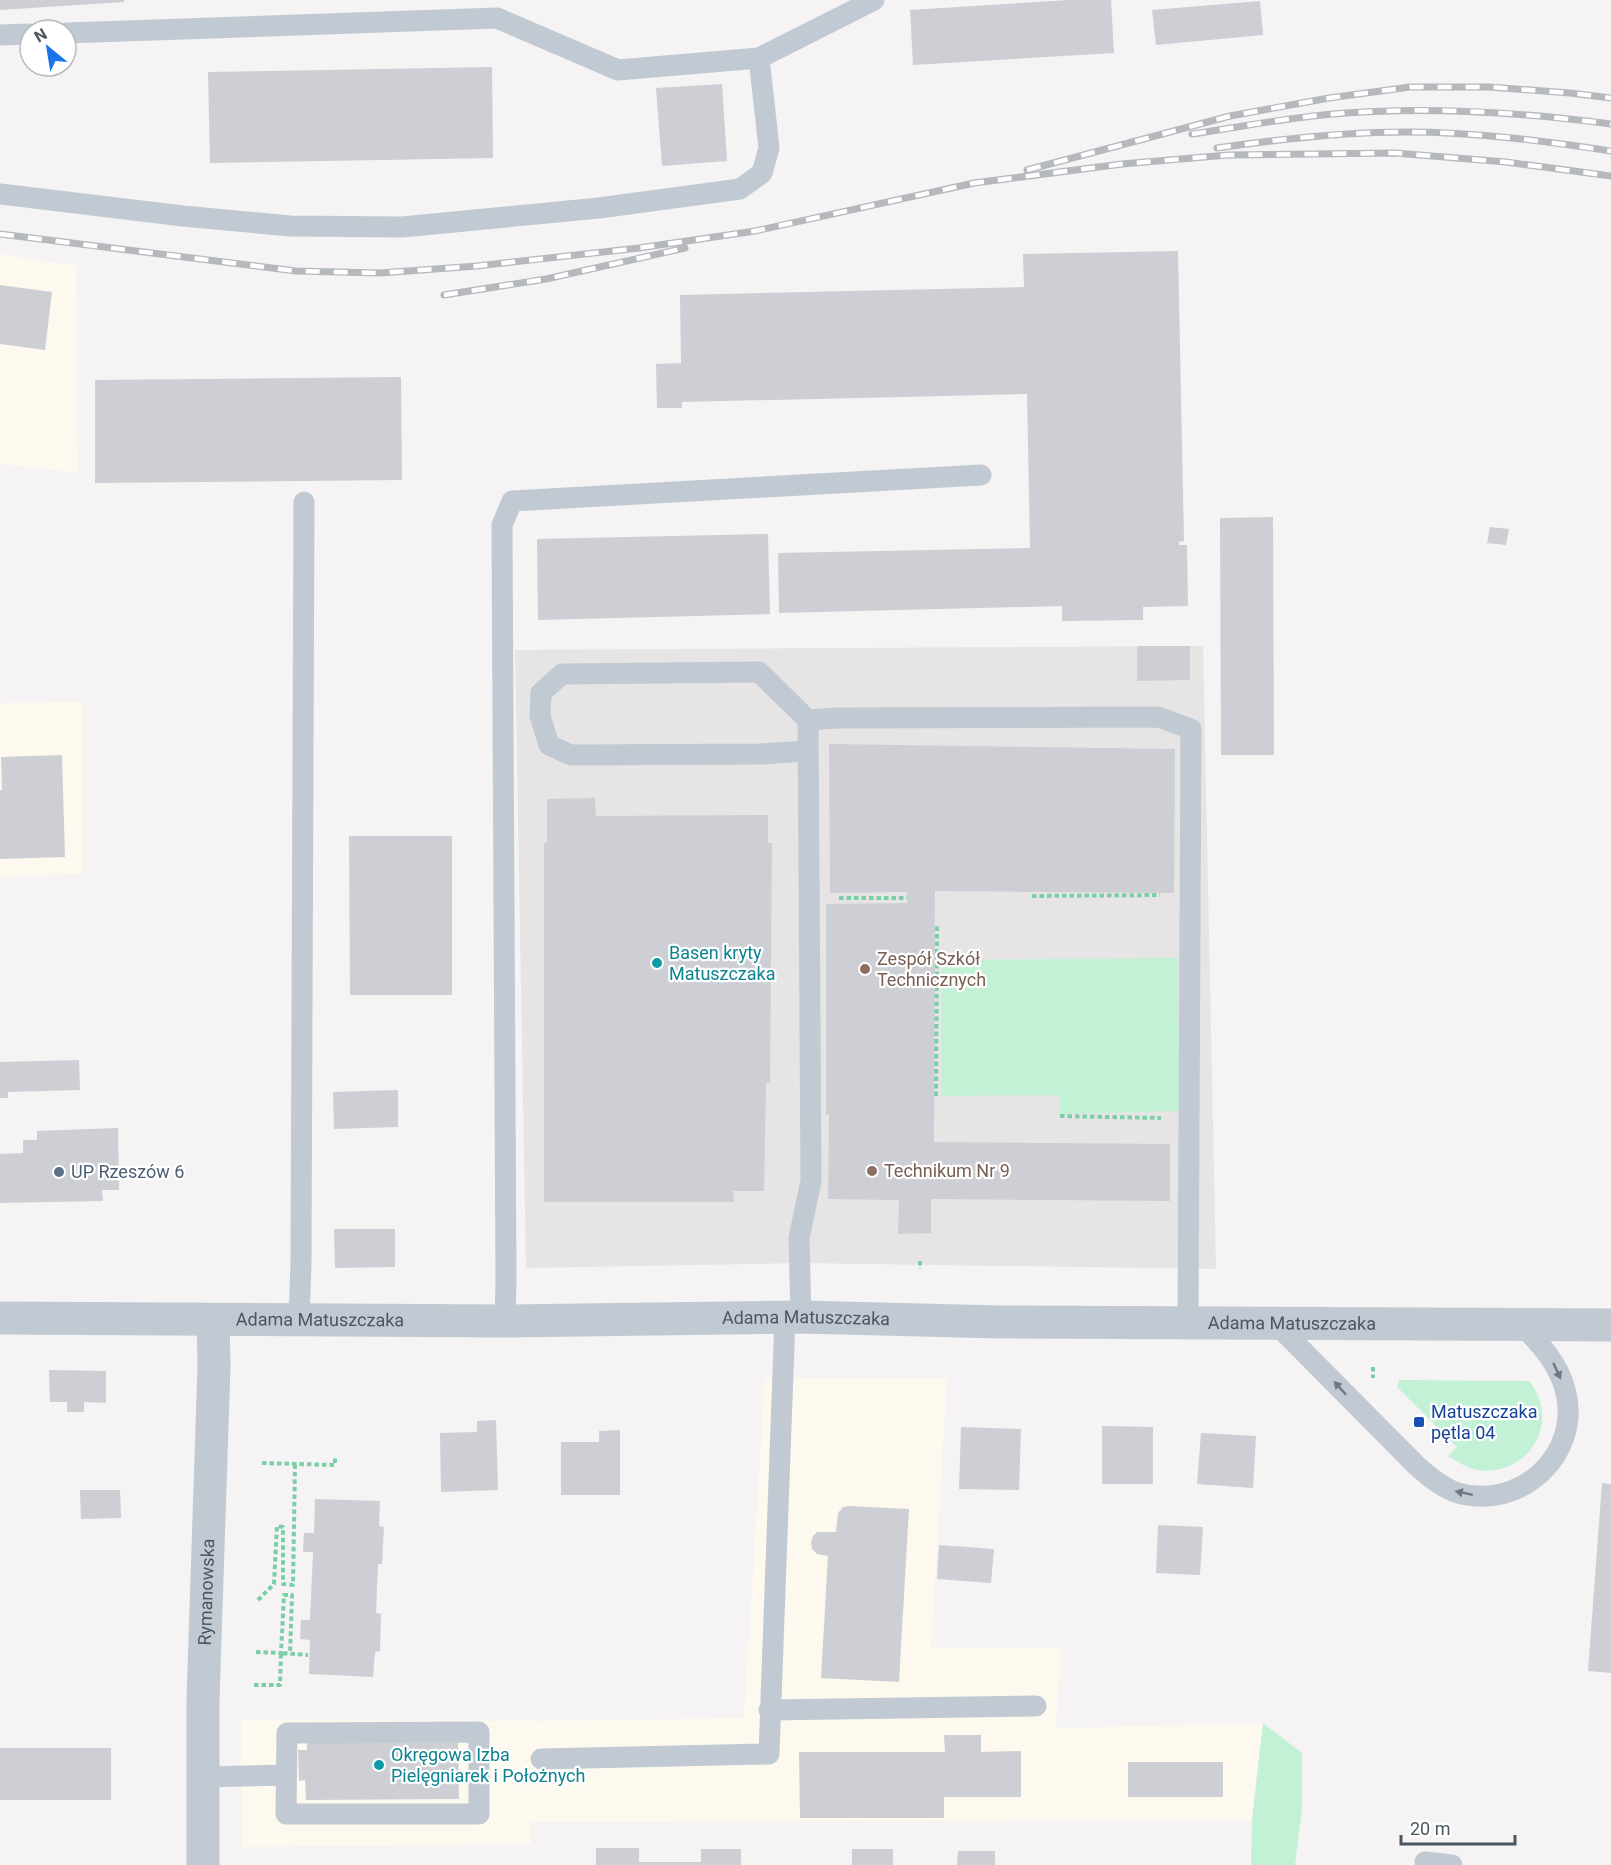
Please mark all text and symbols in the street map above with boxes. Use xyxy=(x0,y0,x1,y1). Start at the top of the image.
north arrow xyxy=(18,18,78,78)
text: N xyxy=(31,24,50,46)
place label: Basen kryty Matuszczaka xyxy=(669,942,775,984)
place label: Zespół Szkół Technicznych xyxy=(877,948,986,990)
marker: Basen kryty Matuszczaka xyxy=(650,956,664,970)
marker: Zespół Szkół Technicznych xyxy=(858,962,872,976)
place label: Technikum Nr 9 xyxy=(884,1160,1010,1181)
place label: UP Rzeszów 6 xyxy=(71,1161,184,1182)
marker: Technikum Nr 9 xyxy=(865,1164,879,1178)
marker: UP Rzeszów 6 xyxy=(52,1165,66,1179)
street label: Adama Matuszczaka xyxy=(722,1306,890,1329)
street label: Adama Matuszczaka xyxy=(236,1308,404,1330)
street label: Adama Matuszczaka xyxy=(1208,1312,1376,1334)
one-way arrow xyxy=(1552,1362,1561,1379)
one-way arrow xyxy=(1334,1381,1347,1396)
place label: Matuszczaka pętla 04 xyxy=(1431,1401,1537,1443)
marker: Matuszczaka pętla 04 xyxy=(1412,1415,1426,1429)
one-way arrow xyxy=(1454,1488,1473,1497)
street label: Rymanowska xyxy=(194,1538,218,1646)
place label: Okręgowa Izba Pielęgniarek i Położnych xyxy=(391,1744,585,1786)
marker: Okręgowa Izba Pielęgniarek i Położnych xyxy=(372,1758,386,1772)
scale bar xyxy=(1401,1808,1515,1846)
text: 20 m xyxy=(1410,1818,1450,1839)

